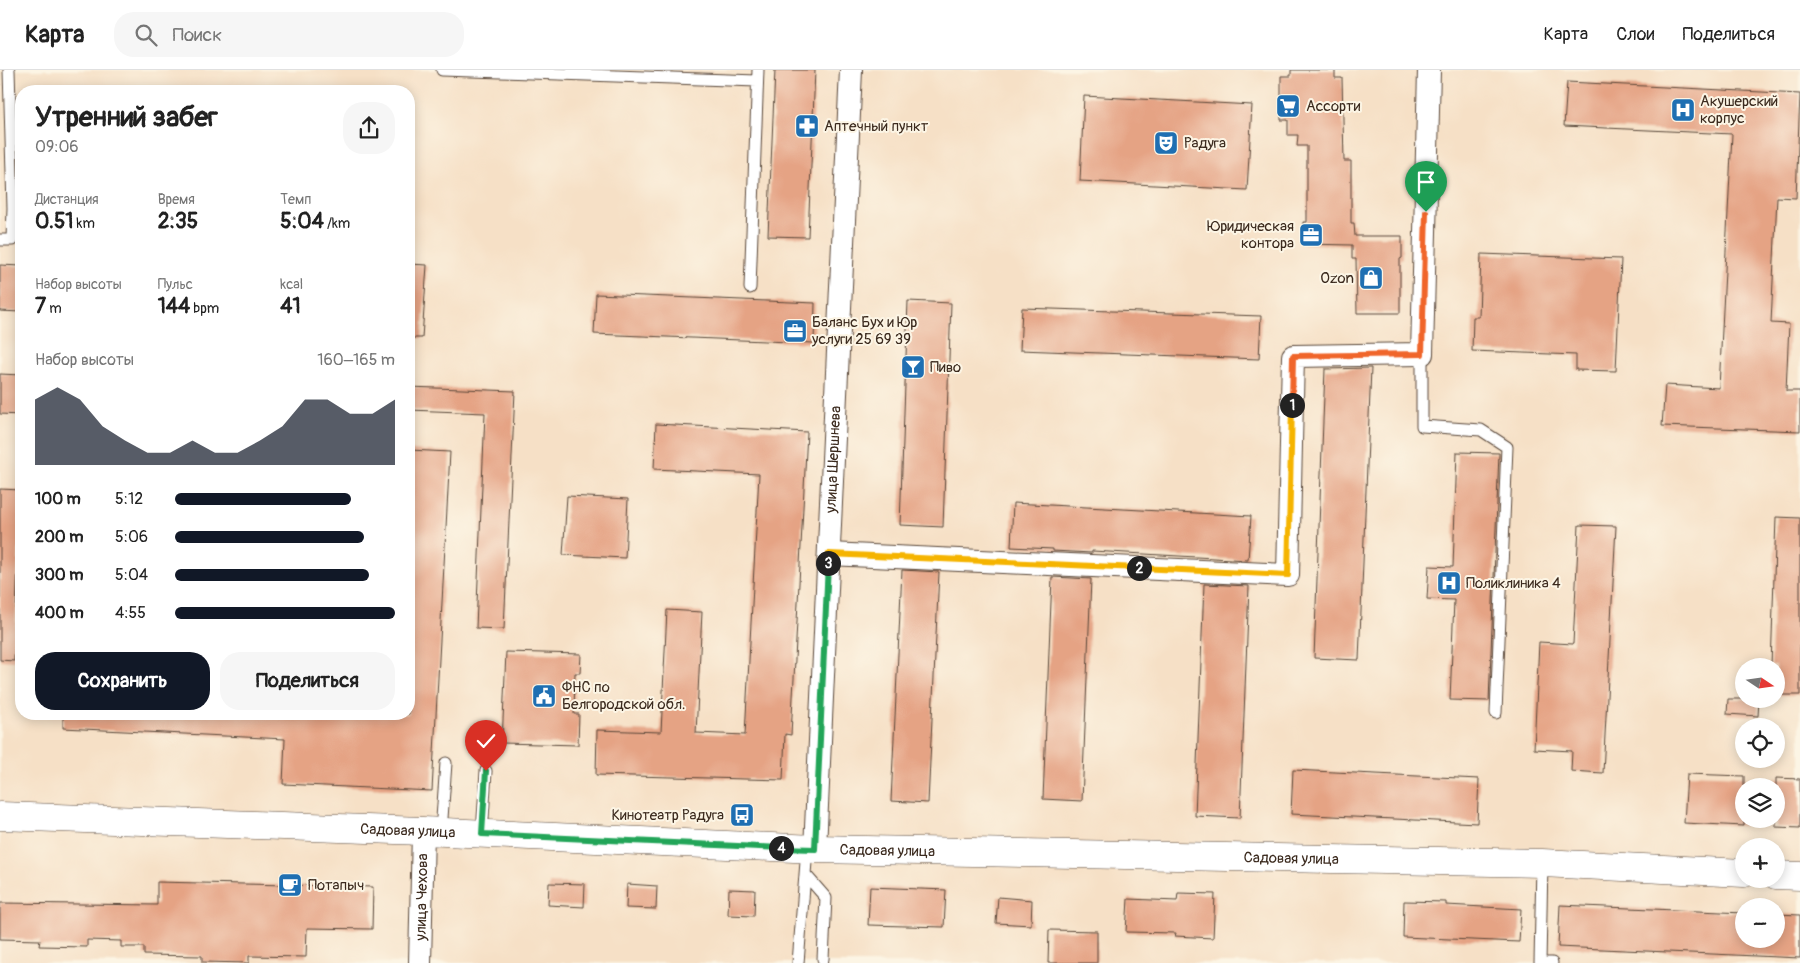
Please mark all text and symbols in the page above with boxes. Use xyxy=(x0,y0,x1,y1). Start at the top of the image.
search box xyxy=(114,12,464,57)
text: Карта xyxy=(25,20,84,49)
icon: search xyxy=(132,21,160,49)
text: Поиск xyxy=(172,23,222,47)
text: Карта xyxy=(1544,23,1588,46)
text: Слои xyxy=(1616,23,1654,46)
text: Поделиться xyxy=(1682,23,1775,46)
place label: Акушерский корпус xyxy=(1700,92,1778,128)
supermarket icon: Ассорти xyxy=(1275,93,1301,119)
place label: Ассорти xyxy=(1306,97,1361,116)
hospital icon: Акушерский корпус xyxy=(1670,97,1696,123)
text: Утренний забег xyxy=(35,100,218,135)
button: share xyxy=(343,102,395,154)
pharmacy icon: Аптечный пункт xyxy=(794,113,820,139)
place label: Аптечный пункт xyxy=(824,117,929,136)
theatre icon: Радуга xyxy=(1153,130,1179,156)
place label: Радуга xyxy=(1184,134,1226,153)
text: 09:06 xyxy=(35,137,79,157)
pin xyxy=(1405,161,1447,212)
icon: arrive xyxy=(1412,168,1440,196)
text: Дистанция xyxy=(35,191,99,208)
text: Время xyxy=(158,191,195,208)
text: Темп xyxy=(280,191,311,208)
text: 0.51 xyxy=(35,208,74,235)
text: 2:35 xyxy=(158,208,198,235)
text: 5:04 xyxy=(280,208,324,235)
text: km xyxy=(74,215,95,232)
text: /km xyxy=(324,215,350,232)
place label: Юридическая контора xyxy=(1207,217,1294,253)
office icon: Юридическая контора xyxy=(1298,222,1324,248)
shop icon: Ozon xyxy=(1358,265,1384,291)
place label: Ozon xyxy=(1320,269,1354,288)
text: Набор высоты xyxy=(35,276,122,293)
text: Пульс xyxy=(158,276,193,293)
text: kcal xyxy=(280,276,303,293)
text: 7 xyxy=(35,293,46,320)
text: 144 xyxy=(158,293,190,320)
text: 41 xyxy=(280,293,301,320)
text: m xyxy=(46,300,62,317)
text: bpm xyxy=(190,300,219,317)
place label: Баланс Бух и Юр услуги 25 69 39 xyxy=(811,313,917,349)
office icon: Баланс Бух и Юр услуги 25 69 39 xyxy=(782,318,808,344)
text: Набор высоты xyxy=(35,350,134,370)
text: 160–165 m xyxy=(317,350,395,370)
bar icon: Пиво xyxy=(900,354,926,380)
place label: Пиво xyxy=(930,358,961,377)
pin: 1 xyxy=(1280,392,1304,418)
text: 1 xyxy=(1290,397,1295,414)
street label: улица Шершнева xyxy=(821,405,845,514)
text: 100 m xyxy=(35,489,81,509)
text: 5:12 xyxy=(115,489,143,509)
text: 200 m xyxy=(35,527,83,547)
text: 5:06 xyxy=(115,527,148,547)
pin: 3 xyxy=(816,550,840,576)
text: 3 xyxy=(825,555,832,572)
pin: 2 xyxy=(1126,556,1152,580)
text: 2 xyxy=(1136,560,1143,577)
text: 300 m xyxy=(35,565,83,585)
text: 5:04 xyxy=(115,565,148,585)
hospital icon: Поликлиника 4 xyxy=(1436,570,1462,596)
place label: Поликлиника 4 xyxy=(1466,574,1561,593)
text: 400 m xyxy=(35,603,84,623)
text: 4:55 xyxy=(115,603,146,623)
button: Сохранить xyxy=(35,652,210,710)
button: Поделиться xyxy=(220,652,395,710)
north arrow xyxy=(1735,658,1785,708)
map controls xyxy=(1735,658,1785,948)
place label: ФНС по Белгородской обл. xyxy=(562,678,685,714)
public building icon: ФНС по Белгородской обл. xyxy=(531,683,557,709)
button: locate xyxy=(1735,718,1785,768)
pin xyxy=(465,720,507,771)
icon: check xyxy=(472,727,500,755)
button: layers xyxy=(1735,778,1785,828)
bus stop icon: Кинотеатр Радуга xyxy=(729,802,755,828)
place label: Кинотеатр Радуга xyxy=(611,806,724,825)
street label: Садовая улица xyxy=(360,820,456,842)
pin: 4 xyxy=(768,836,794,860)
button: + xyxy=(1735,838,1785,888)
text: 4 xyxy=(777,840,786,857)
street label: Садовая улица xyxy=(839,840,935,861)
street label: Садовая улица xyxy=(1243,848,1339,869)
street label: улица Чехова xyxy=(411,853,432,942)
cafe icon: Потапыч xyxy=(277,872,303,898)
place label: Потапыч xyxy=(308,876,364,895)
button: − xyxy=(1735,898,1785,948)

